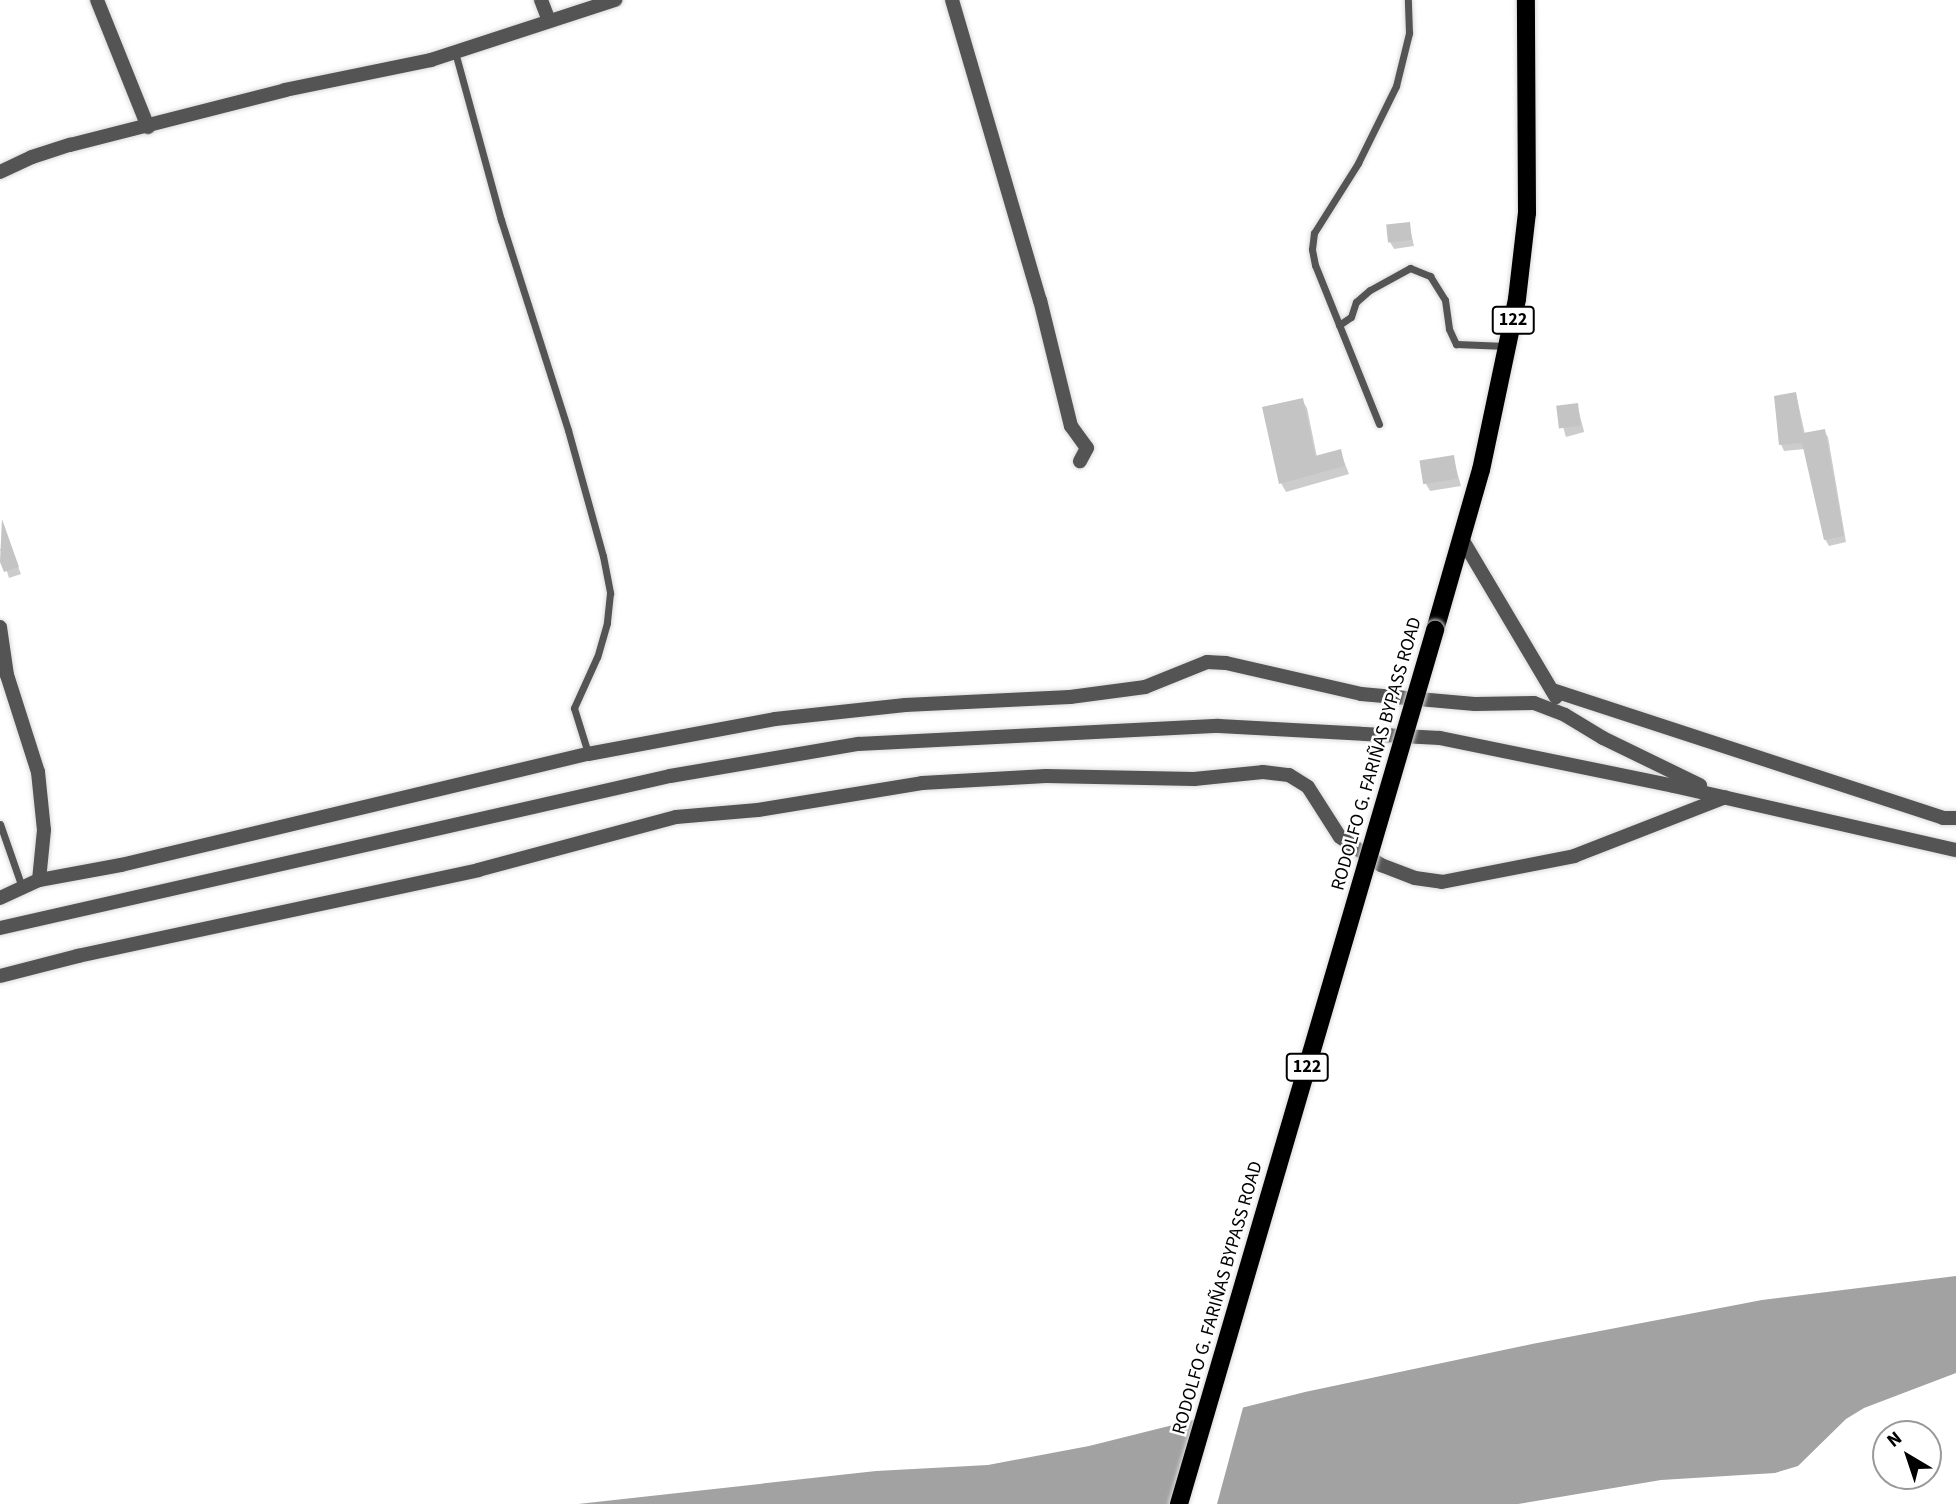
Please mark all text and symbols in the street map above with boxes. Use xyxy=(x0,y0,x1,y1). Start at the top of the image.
road number: 122 xyxy=(1490,306,1536,334)
street label: RODOLFO G. FARIÑAS BYPASS ROAD xyxy=(1327,615,1427,893)
road number: 122 xyxy=(1284,1052,1330,1082)
street label: RODOLFO G. FARIÑAS BYPASS ROAD xyxy=(1168,1159,1268,1437)
north arrow xyxy=(1872,1420,1942,1490)
text: N xyxy=(1881,1425,1908,1454)

